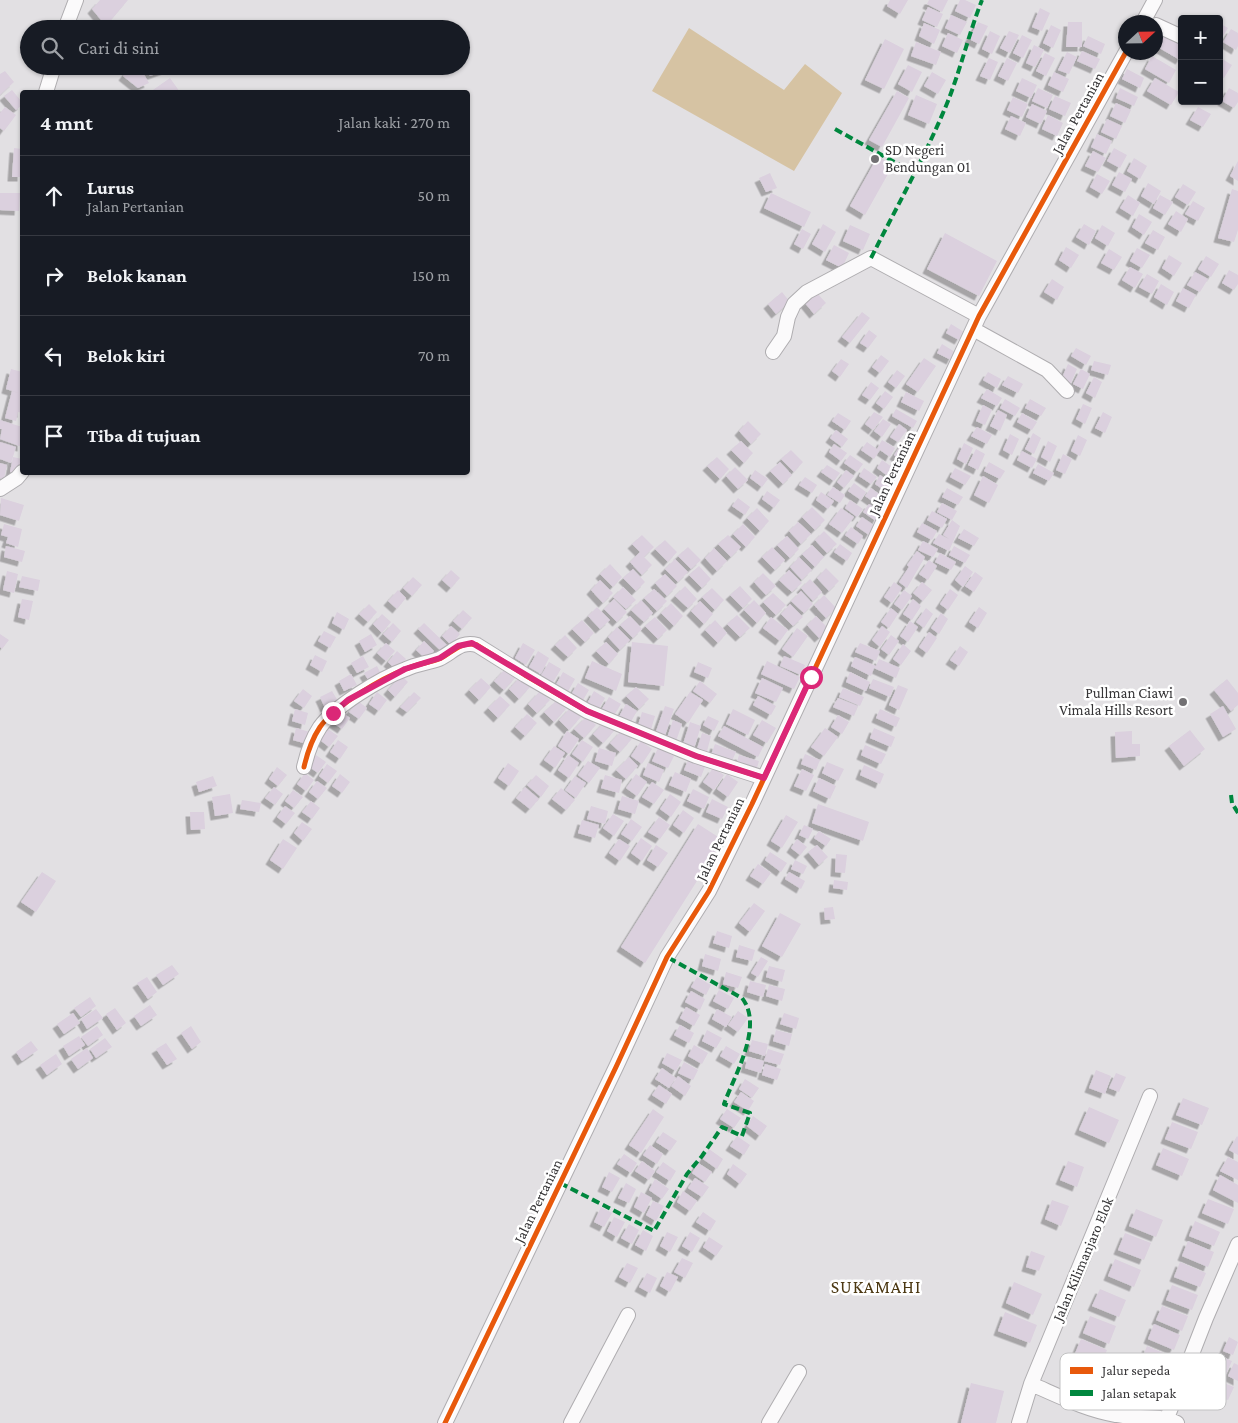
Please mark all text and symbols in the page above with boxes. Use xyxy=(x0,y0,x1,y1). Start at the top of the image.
north arrow xyxy=(1118,15,1163,60)
map controls xyxy=(1178,15,1223,105)
button: + xyxy=(1178,15,1223,60)
search box xyxy=(20,20,470,75)
icon: search xyxy=(38,34,66,62)
text: Cari di sini xyxy=(78,37,159,58)
button: − xyxy=(1178,60,1223,105)
street label: Jalan Pertanian xyxy=(1048,69,1108,159)
text: 4 mnt xyxy=(40,111,93,135)
text: Jalan kaki · 270 m xyxy=(339,114,450,131)
place label: SD Negeri Bendungan 01 xyxy=(885,142,970,176)
marker: SD Negeri Bendungan 01 xyxy=(869,153,881,165)
text: Lurus xyxy=(87,177,134,198)
icon: ahead xyxy=(40,182,68,210)
text: 50 m xyxy=(418,187,450,204)
text: Jalan Pertanian xyxy=(87,198,184,215)
icon: right xyxy=(40,262,68,290)
text: Belok kanan xyxy=(87,265,187,286)
text: 150 m xyxy=(412,267,450,284)
icon: left xyxy=(40,342,68,370)
text: Belok kiri xyxy=(87,345,165,366)
text: 70 m xyxy=(418,347,450,364)
icon: arrive xyxy=(40,422,68,450)
text: Tiba di tujuan xyxy=(87,425,201,446)
street label: Jalan Pertanian xyxy=(865,428,919,520)
route start xyxy=(800,666,823,689)
place label: Pullman Ciawi Vimala Hills Resort xyxy=(1059,685,1174,718)
marker: Pullman Ciawi Vimala Hills Resort xyxy=(1177,696,1189,708)
route end xyxy=(322,702,345,725)
street label: Jalan Pertanian xyxy=(692,795,748,886)
street label: Jalan Pertanian xyxy=(510,1157,566,1248)
street label: Jalan Kilimanjaro Elok xyxy=(1049,1194,1118,1326)
district label: SUKAMAHI xyxy=(831,1277,921,1297)
legend xyxy=(1060,1353,1226,1410)
text: Jalur sepeda xyxy=(1100,1362,1171,1378)
text: Jalan setapak xyxy=(1100,1385,1176,1401)

